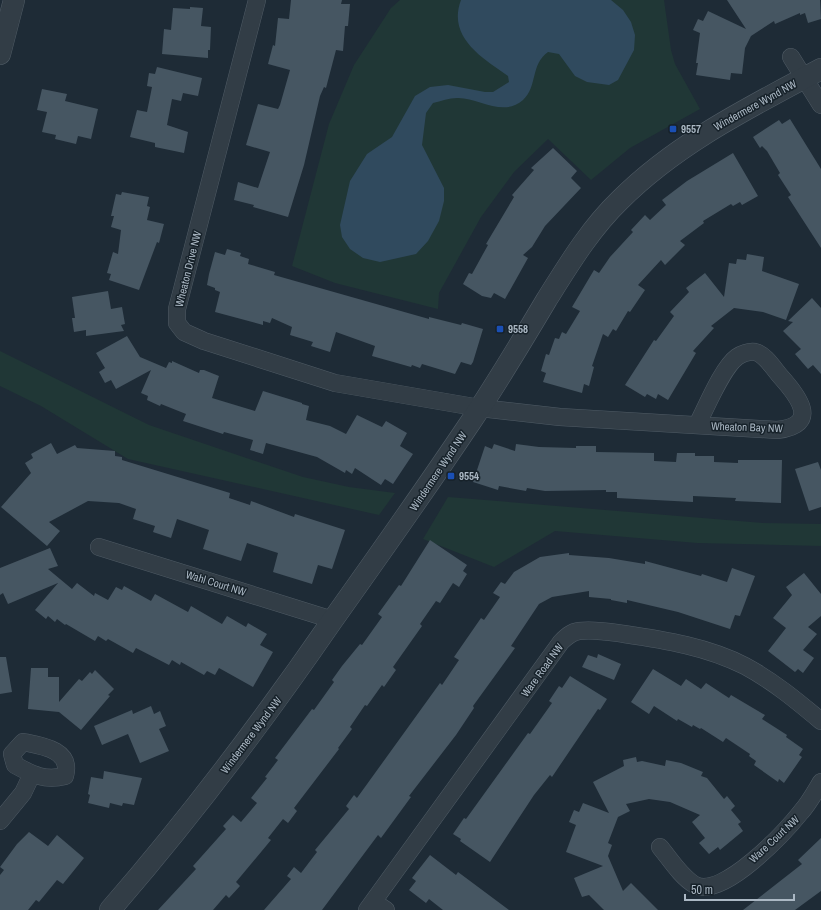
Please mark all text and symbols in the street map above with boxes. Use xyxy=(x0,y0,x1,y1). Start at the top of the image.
street label: Windermere Wynd NW xyxy=(711,76,799,134)
place label: 9557 xyxy=(681,122,701,136)
marker: 9557 xyxy=(668,124,678,134)
street label: Wheaton Drive NW xyxy=(172,229,204,308)
place label: 9558 xyxy=(508,322,528,336)
marker: 9558 xyxy=(495,324,505,334)
street label: Wheaton Bay NW xyxy=(711,419,784,435)
street label: Windermere Wynd NW xyxy=(406,428,470,513)
place label: 9554 xyxy=(459,469,479,483)
marker: 9554 xyxy=(446,471,456,481)
street label: Wahl Court NW xyxy=(184,567,248,599)
street label: Ware Road NW xyxy=(518,640,566,700)
street label: Windermere Wynd NW xyxy=(218,693,285,776)
street label: Ware Court NW xyxy=(746,812,802,866)
scale bar xyxy=(685,876,794,902)
text: 50 m xyxy=(691,882,713,898)

